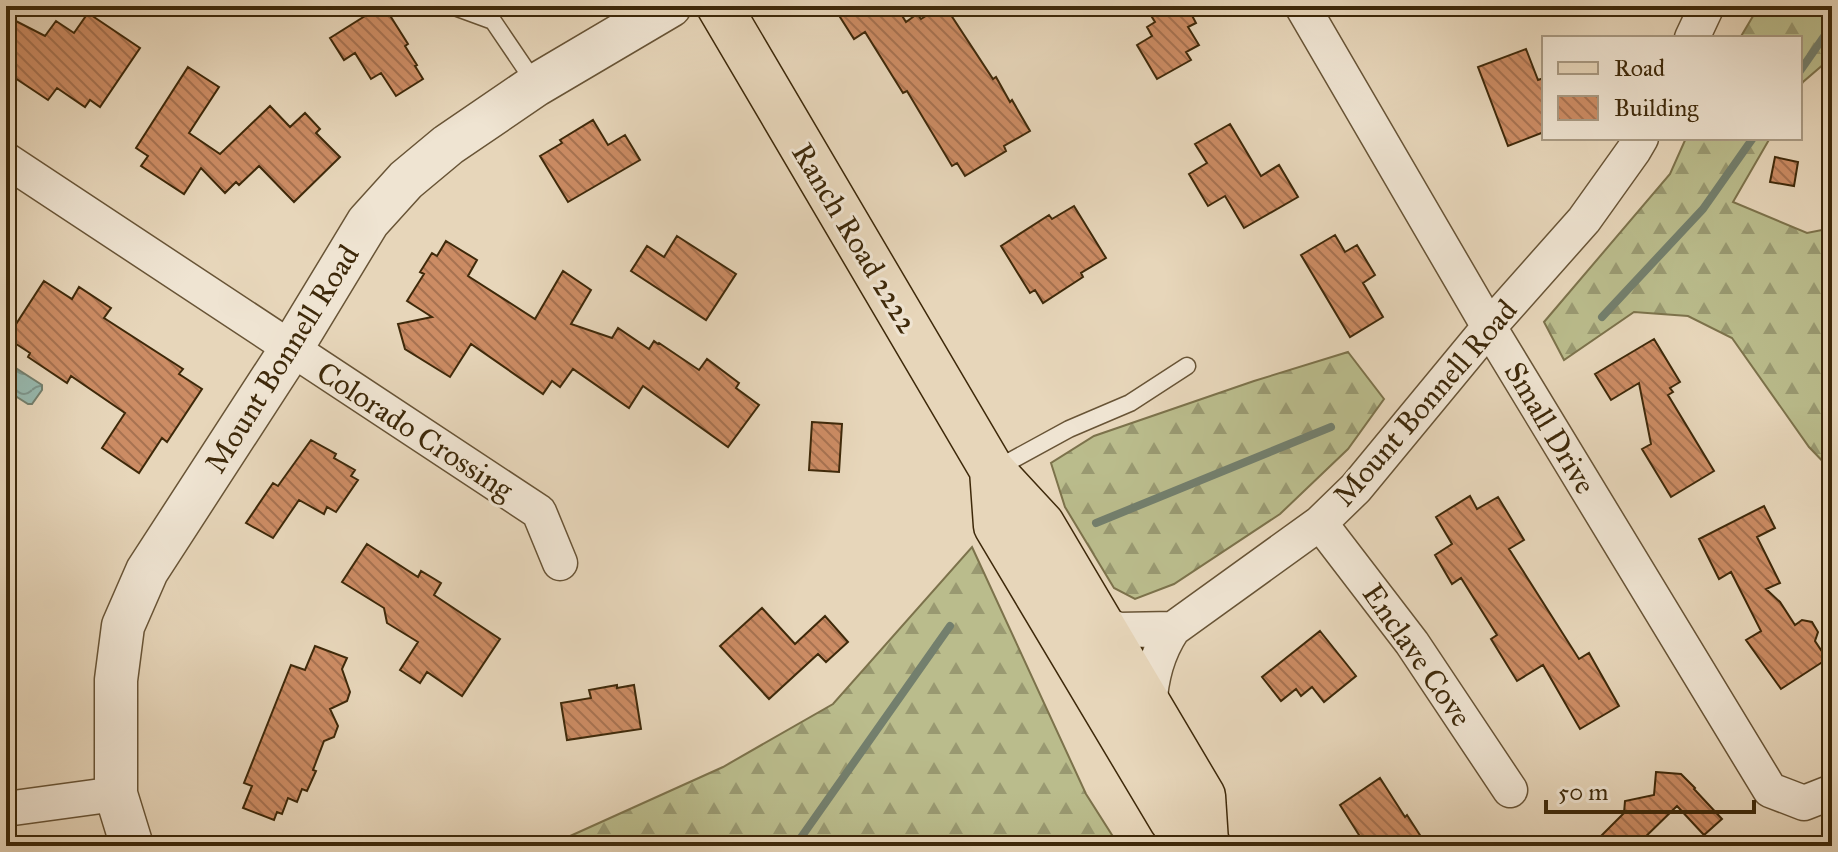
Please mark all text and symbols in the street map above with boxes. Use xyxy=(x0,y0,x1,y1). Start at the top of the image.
legend xyxy=(1542,36,1802,140)
text: Road xyxy=(1614,53,1665,83)
text: Building xyxy=(1614,93,1699,123)
street label: Ranch Road 2222 xyxy=(784,137,926,340)
street label: Mount Bonnell Road xyxy=(197,238,367,480)
street label: Mount Bonnell Road xyxy=(1326,292,1524,514)
street label: Colorado Crossing xyxy=(310,354,521,508)
street label: Small Drive xyxy=(1497,356,1603,500)
street label: Enclave Cove xyxy=(1355,577,1479,733)
scale bar xyxy=(1546,764,1754,814)
text: 50 m xyxy=(1558,777,1608,807)

